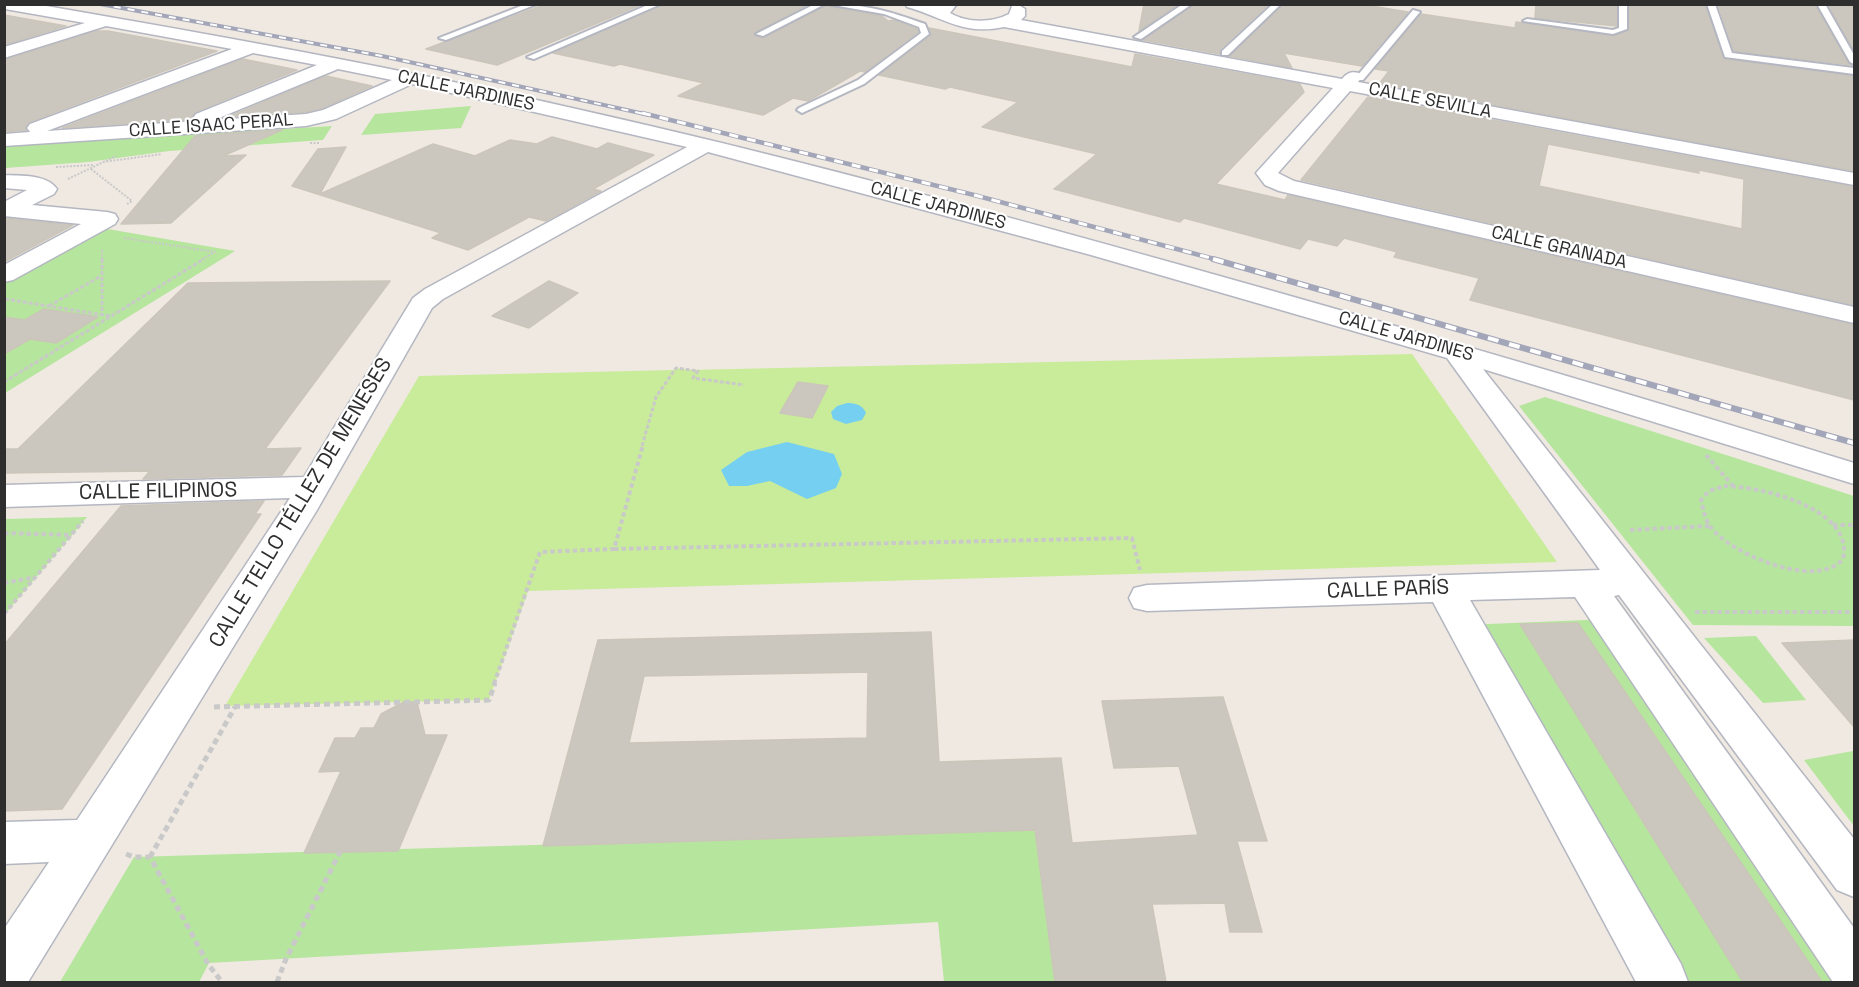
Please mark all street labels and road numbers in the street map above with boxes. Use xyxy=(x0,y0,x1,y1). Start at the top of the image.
street label: CALLE JARDINES xyxy=(396,66,536,116)
street label: CALLE SEVILLA xyxy=(1367,78,1493,124)
street label: CALLE ISAAC PERAL xyxy=(128,109,294,143)
street label: CALLE JARDINES xyxy=(868,178,1008,234)
street label: CALLE GRANADA xyxy=(1489,222,1629,274)
street label: CALLE JARDINES xyxy=(1336,307,1476,367)
street label: CALLE TELLO TÉLLEZ DE MENESES xyxy=(204,353,398,653)
street label: CALLE FILIPINOS xyxy=(79,478,237,506)
street label: CALLE PARÍS xyxy=(1326,575,1450,605)

